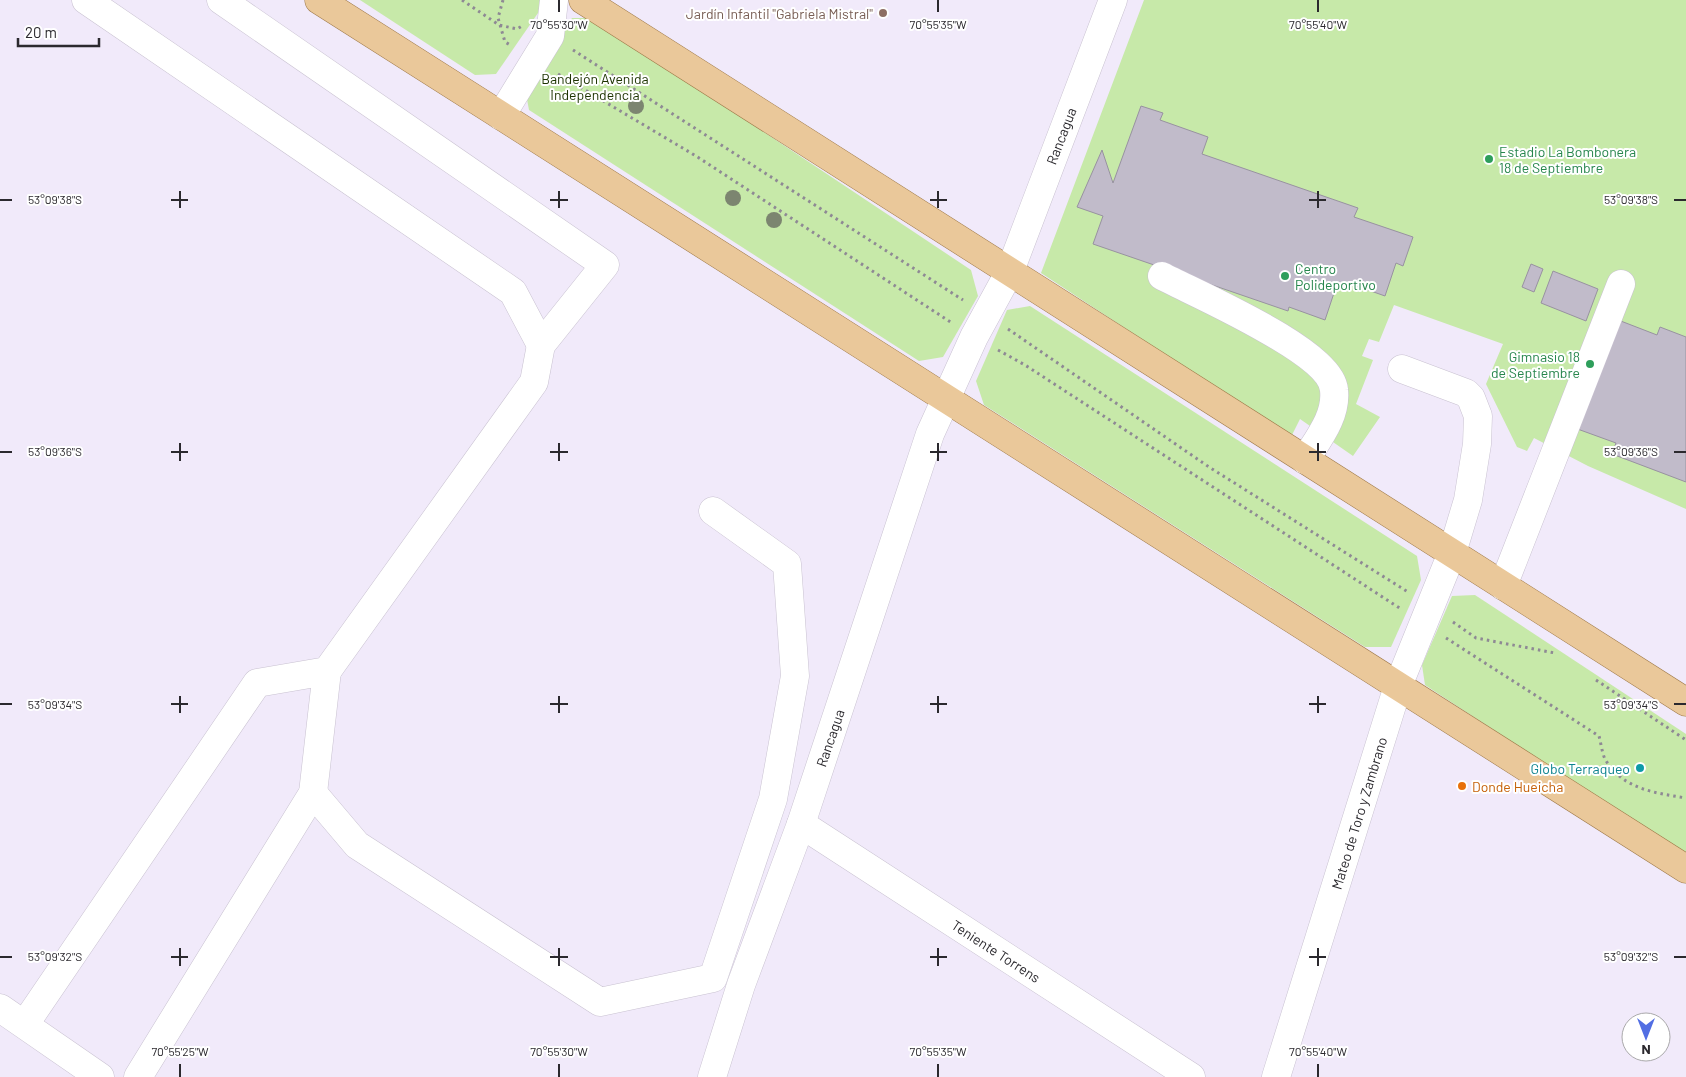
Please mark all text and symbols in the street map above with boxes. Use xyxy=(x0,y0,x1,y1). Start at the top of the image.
place label: Jardín Infantil "Gabriela Mistral" xyxy=(686,5,873,22)
marker: Jardín Infantil "Gabriela Mistral" xyxy=(877,7,889,19)
scale bar xyxy=(18,15,99,47)
text: 70°55'30"W xyxy=(530,17,588,31)
text: 70°55'35"W xyxy=(910,17,967,31)
text: 70°55'40"W xyxy=(1289,17,1347,31)
text: 20 m xyxy=(25,23,57,41)
park label: Bandejón Avenida Independencia xyxy=(541,70,649,103)
street label: Rancagua xyxy=(1042,105,1080,167)
place label: Estadio La Bombonera 18 de Septiembre xyxy=(1499,143,1636,176)
marker: Estadio La Bombonera 18 de Septiembre xyxy=(1483,153,1495,165)
text: 53°09'38"S xyxy=(28,192,82,206)
text: 53°09'38"S xyxy=(1604,192,1658,206)
place label: Centro Polideportivo xyxy=(1295,260,1376,293)
marker: Centro Polideportivo xyxy=(1279,270,1291,282)
place label: Gimnasio 18 de Septiembre xyxy=(1491,348,1580,381)
marker: Gimnasio 18 de Septiembre xyxy=(1584,358,1596,370)
text: 53°09'36"S xyxy=(28,444,82,458)
text: 53°09'36"S xyxy=(1604,444,1658,458)
text: 53°09'34"S xyxy=(28,697,82,711)
text: 53°09'34"S xyxy=(1604,697,1658,711)
street label: Rancagua xyxy=(812,707,848,769)
street label: Mateo de Toro y Zambrano xyxy=(1328,735,1390,891)
place label: Globo Terraqueo xyxy=(1531,760,1630,777)
marker: Globo Terraqueo xyxy=(1634,762,1646,774)
place label: Donde Hueicha xyxy=(1472,778,1563,795)
marker: Donde Hueicha xyxy=(1456,780,1468,792)
street label: Teniente Torrens xyxy=(949,916,1044,986)
text: 53°09'32"S xyxy=(28,949,82,963)
text: 53°09'32"S xyxy=(1604,949,1658,963)
north arrow xyxy=(1621,1012,1671,1062)
text: N xyxy=(1641,1042,1651,1059)
text: 70°55'25"W xyxy=(151,1044,209,1058)
text: 70°55'30"W xyxy=(530,1044,588,1058)
text: 70°55'35"W xyxy=(910,1044,967,1058)
text: 70°55'40"W xyxy=(1289,1044,1347,1058)

